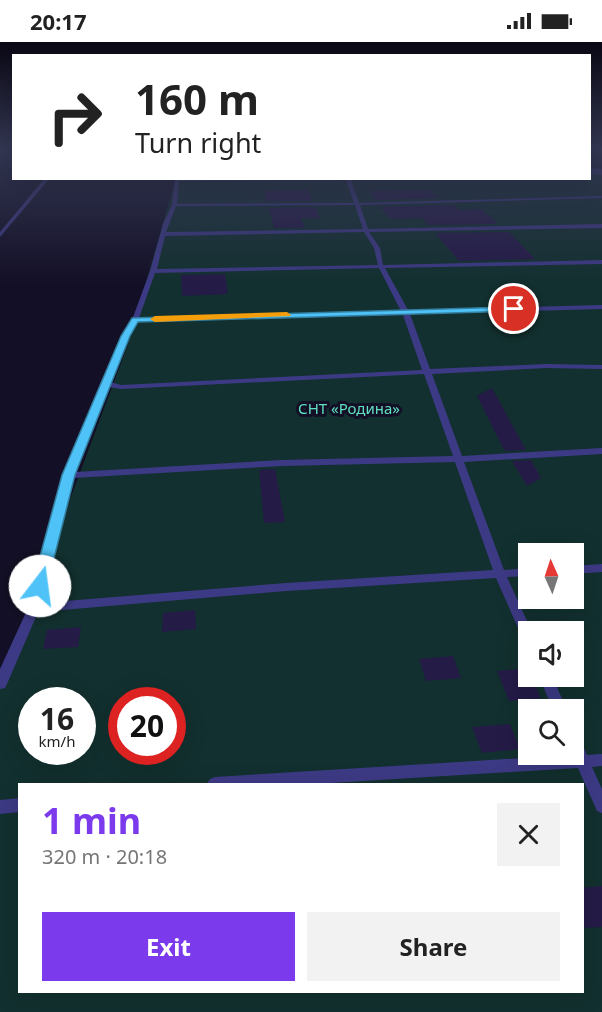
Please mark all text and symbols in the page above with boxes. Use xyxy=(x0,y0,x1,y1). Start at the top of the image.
text: 20:17 xyxy=(30,6,87,36)
text: 160 m xyxy=(135,70,259,127)
icon: right xyxy=(36,78,114,156)
text: Turn right xyxy=(135,124,261,161)
pin xyxy=(488,283,539,334)
icon: arrive xyxy=(497,292,530,325)
park label: СНТ «Родина» xyxy=(298,398,400,418)
north arrow xyxy=(518,543,584,609)
map controls xyxy=(518,543,584,765)
position arrow xyxy=(8.0,554,72.0,618)
button: sound xyxy=(518,621,584,687)
speed limit sign: 20 xyxy=(108,687,186,765)
text: 16 xyxy=(40,698,74,739)
button: search xyxy=(518,699,584,765)
text: km/h xyxy=(39,731,75,751)
text: 1 min xyxy=(42,796,141,845)
button: close xyxy=(497,803,560,866)
text: 320 m · 20:18 xyxy=(42,843,167,870)
button: Exit xyxy=(42,912,295,981)
button: Share xyxy=(307,912,560,981)

